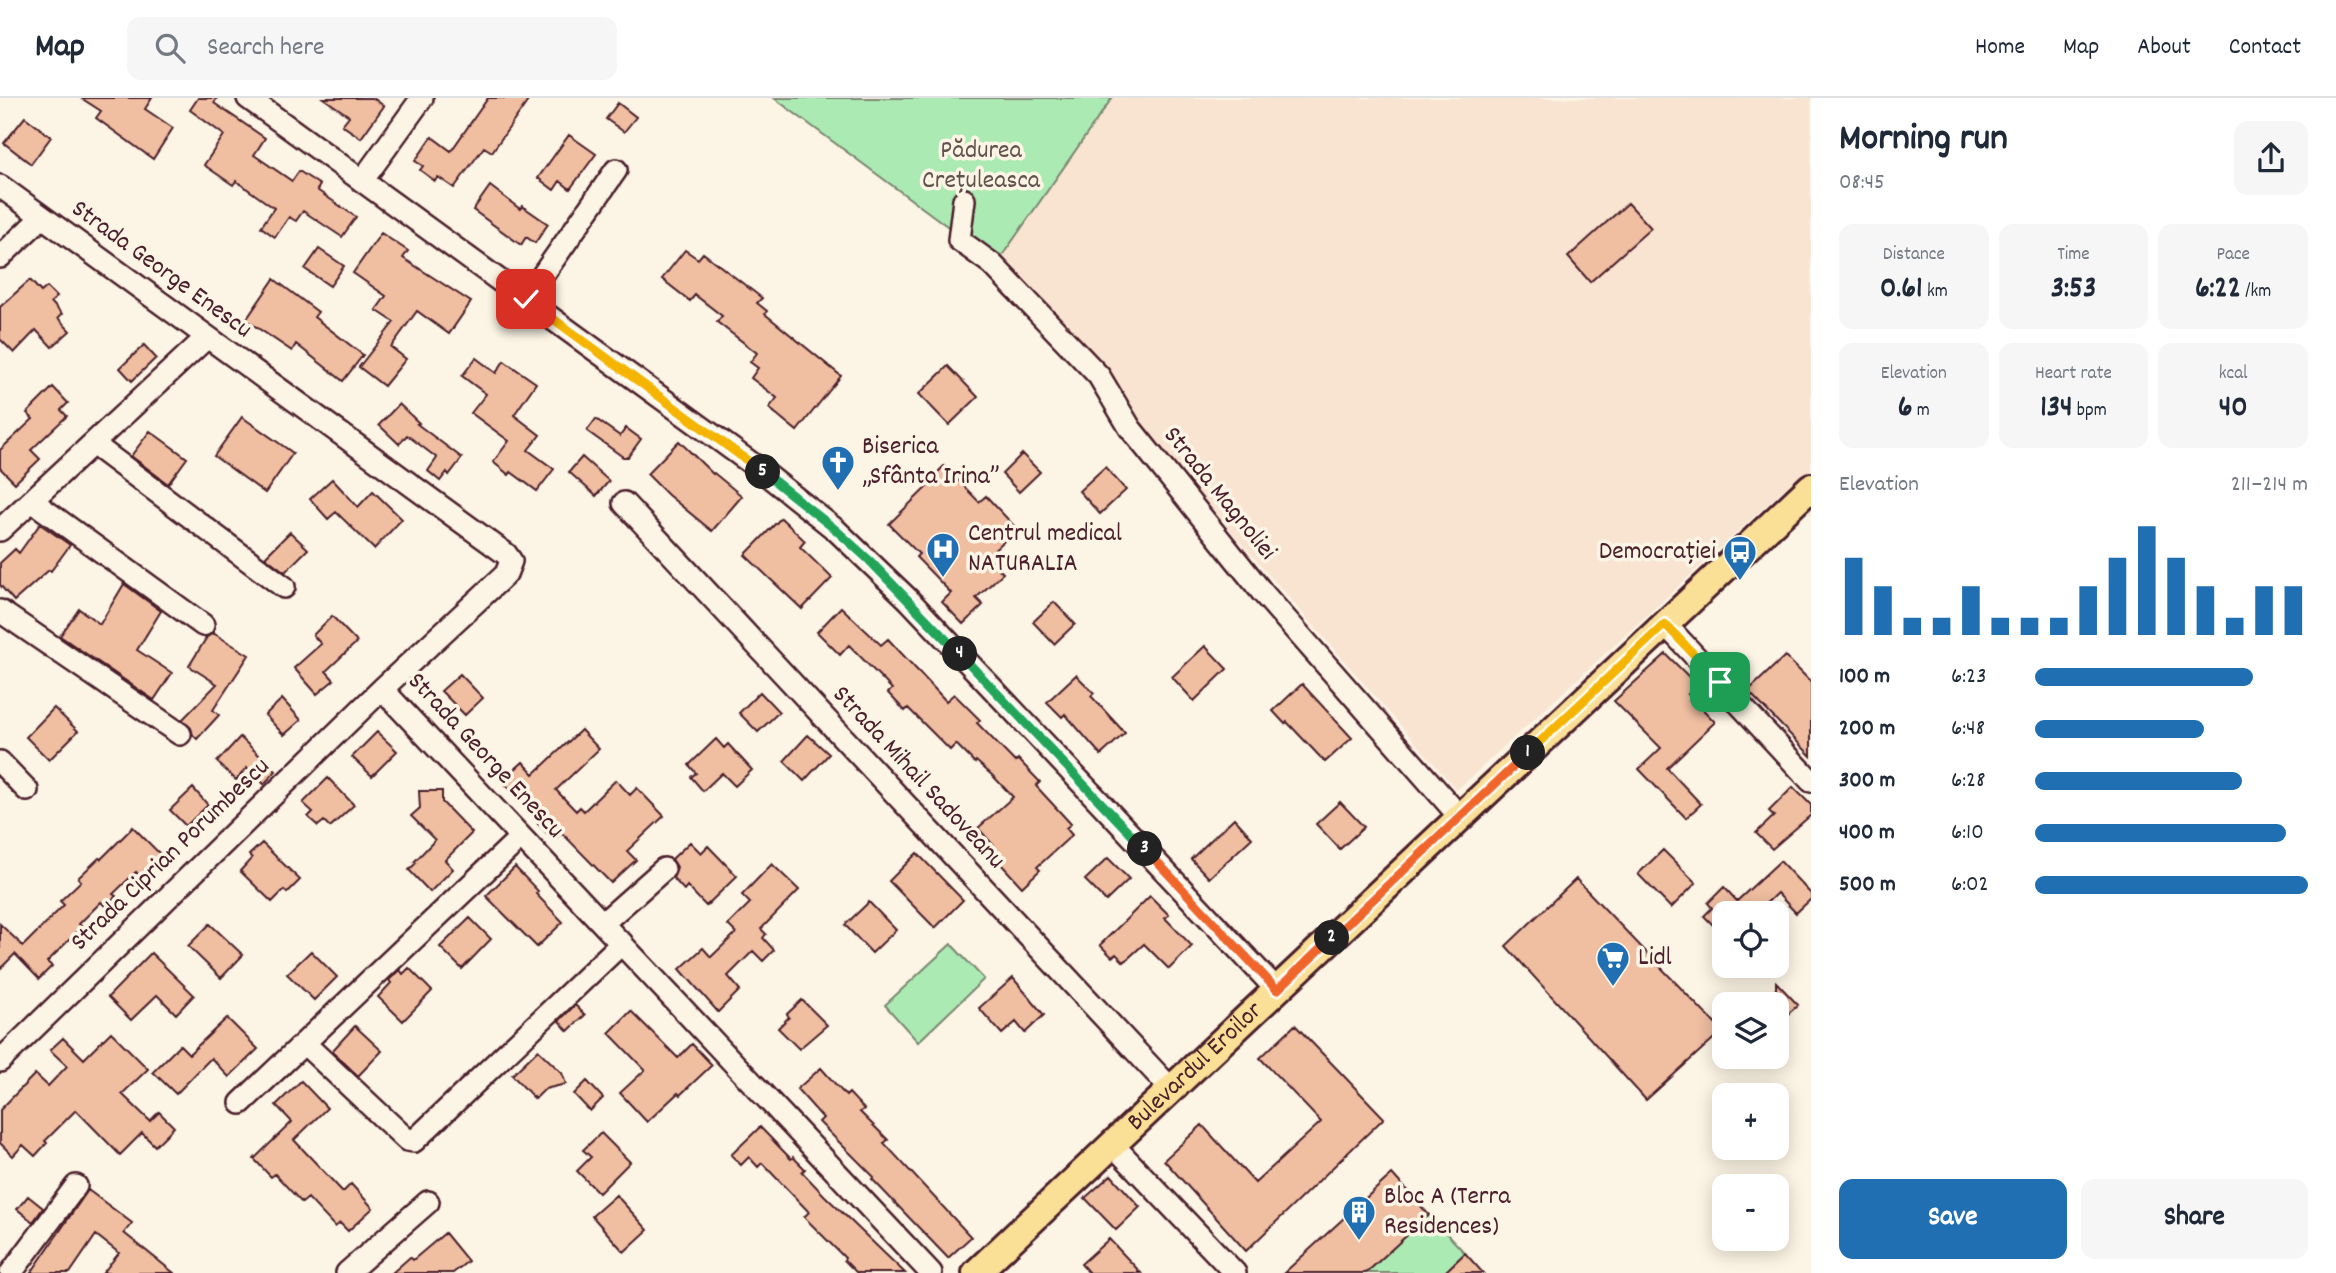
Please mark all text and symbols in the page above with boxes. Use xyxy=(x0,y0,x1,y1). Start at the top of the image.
search box xyxy=(127,17,617,80)
text: Map xyxy=(35,25,85,72)
icon: search xyxy=(151,29,189,67)
text: Search here xyxy=(207,30,325,67)
text: Home xyxy=(1975,31,2025,65)
text: Map xyxy=(2063,31,2099,65)
text: About xyxy=(2137,31,2191,65)
text: Contact xyxy=(2229,31,2301,65)
text: Morning run xyxy=(1839,113,2008,168)
button: share xyxy=(2234,121,2308,195)
park label: Pădurea Crețuleasca xyxy=(922,133,1041,200)
text: 08:45 xyxy=(1839,167,1885,200)
street label: Strada George Enescu xyxy=(63,192,259,348)
text: Distance xyxy=(1883,242,1945,269)
text: Time xyxy=(2057,242,2090,269)
text: Pace xyxy=(2216,242,2250,269)
pin xyxy=(496,269,556,329)
text: 0.61 xyxy=(1880,269,1923,312)
text: 3:53 xyxy=(2051,269,2096,312)
text: 6:22 xyxy=(2195,269,2241,312)
text: km xyxy=(1923,279,1948,306)
text: /km xyxy=(2241,279,2271,306)
icon: check xyxy=(507,280,545,318)
text: Elevation xyxy=(1881,361,1947,388)
text: Heart rate xyxy=(2035,361,2112,388)
text: kcal xyxy=(2219,361,2248,388)
text: 6 xyxy=(1898,388,1912,431)
text: 134 xyxy=(2040,388,2072,431)
text: 40 xyxy=(2219,388,2248,431)
text: m xyxy=(1912,398,1930,425)
text: bpm xyxy=(2072,398,2107,425)
street label: Strada Magnoliei xyxy=(1153,419,1285,569)
place label: Biserica „Sfânta Irina” xyxy=(862,429,1000,496)
church icon: Biserica „Sfânta Irina” xyxy=(819,443,857,492)
pin: 5 xyxy=(746,454,780,490)
text: 5 xyxy=(758,458,767,485)
text: Elevation xyxy=(1839,469,1919,502)
text: 211–214 m xyxy=(2231,469,2308,502)
place label: Centrul medical NATURALIA xyxy=(968,516,1122,583)
hospital icon: Centrul medical NATURALIA xyxy=(924,530,962,579)
bus stop icon: Democrației xyxy=(1721,533,1759,582)
place label: Democrației xyxy=(1599,534,1716,571)
pin: 4 xyxy=(942,636,978,672)
text: 4 xyxy=(956,640,963,667)
pin xyxy=(1690,652,1750,712)
text: 100 m xyxy=(1839,661,1890,694)
text: 6:23 xyxy=(1951,661,1986,694)
icon: arrive xyxy=(1701,663,1739,701)
street label: Strada George Enescu xyxy=(398,665,572,847)
street label: Strada Mihail Sadoveanu xyxy=(823,678,1013,878)
text: 200 m xyxy=(1839,713,1895,746)
text: 6:48 xyxy=(1951,713,1985,746)
pin: 1 xyxy=(1510,736,1546,770)
text: 1 xyxy=(1525,739,1530,766)
street label: Strada Ciprian Porumbescu xyxy=(63,750,279,960)
text: 300 m xyxy=(1839,765,1895,798)
text: 6:28 xyxy=(1951,765,1985,798)
text: 400 m xyxy=(1839,817,1895,850)
text: 6:10 xyxy=(1951,817,1984,850)
pin: 3 xyxy=(1128,832,1162,866)
text: 3 xyxy=(1140,835,1149,862)
text: 500 m xyxy=(1839,869,1896,902)
text: 6:02 xyxy=(1951,869,1989,902)
map controls xyxy=(1712,901,1789,1251)
button: locate xyxy=(1712,901,1789,978)
pin: 2 xyxy=(1314,920,1350,956)
text: 2 xyxy=(1327,924,1336,951)
supermarket icon: Lidl xyxy=(1594,939,1632,988)
place label: Lidl xyxy=(1638,940,1672,977)
button: layers xyxy=(1712,992,1789,1069)
street label: Bulevardul Eroilor xyxy=(1119,993,1272,1140)
button: + xyxy=(1712,1083,1789,1160)
button: − xyxy=(1712,1174,1789,1251)
place label: Bloc A (Terra Residences) xyxy=(1384,1179,1511,1246)
button: Save xyxy=(1839,1179,2067,1259)
button: Share xyxy=(2081,1179,2308,1259)
building icon: Bloc A (Terra Residences) xyxy=(1340,1193,1378,1242)

